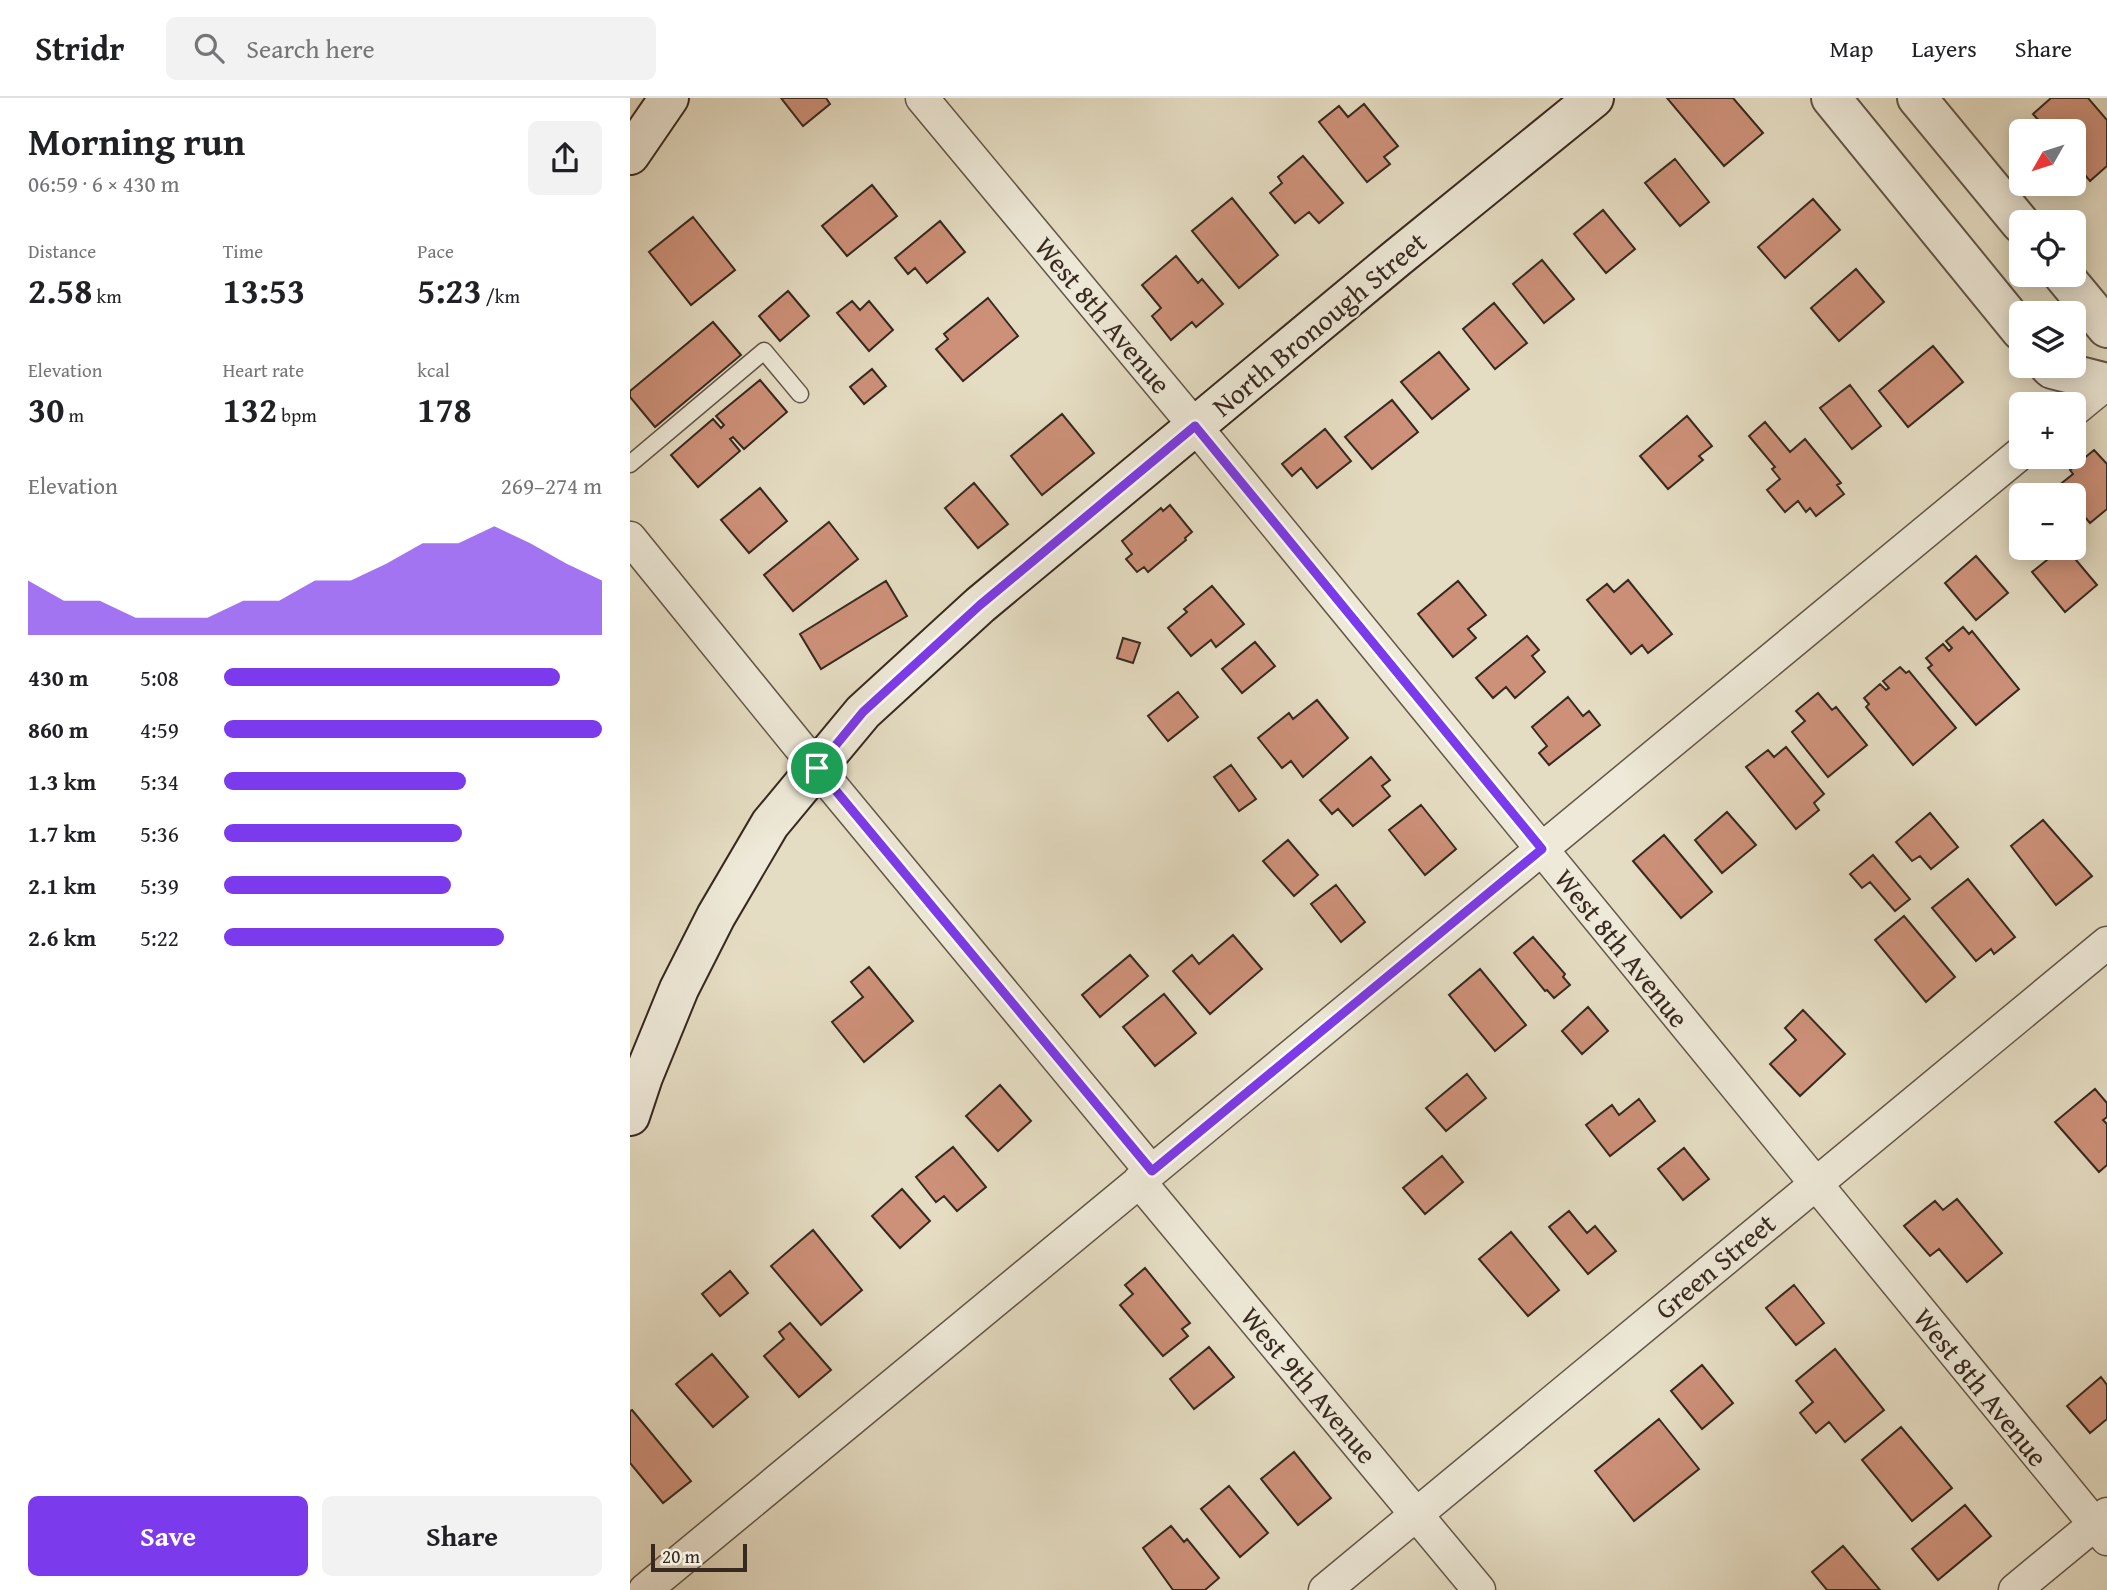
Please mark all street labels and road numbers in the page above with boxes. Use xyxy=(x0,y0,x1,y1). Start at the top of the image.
street label: North Bronough Street xyxy=(1202,221,1435,426)
street label: West 8th Avenue xyxy=(1025,227,1182,402)
street label: West 8th Avenue xyxy=(1545,859,1699,1036)
street label: Green Street xyxy=(1645,1203,1784,1328)
street label: West 9th Avenue xyxy=(1231,1297,1388,1472)
street label: West 8th Avenue xyxy=(1904,1298,2058,1475)

